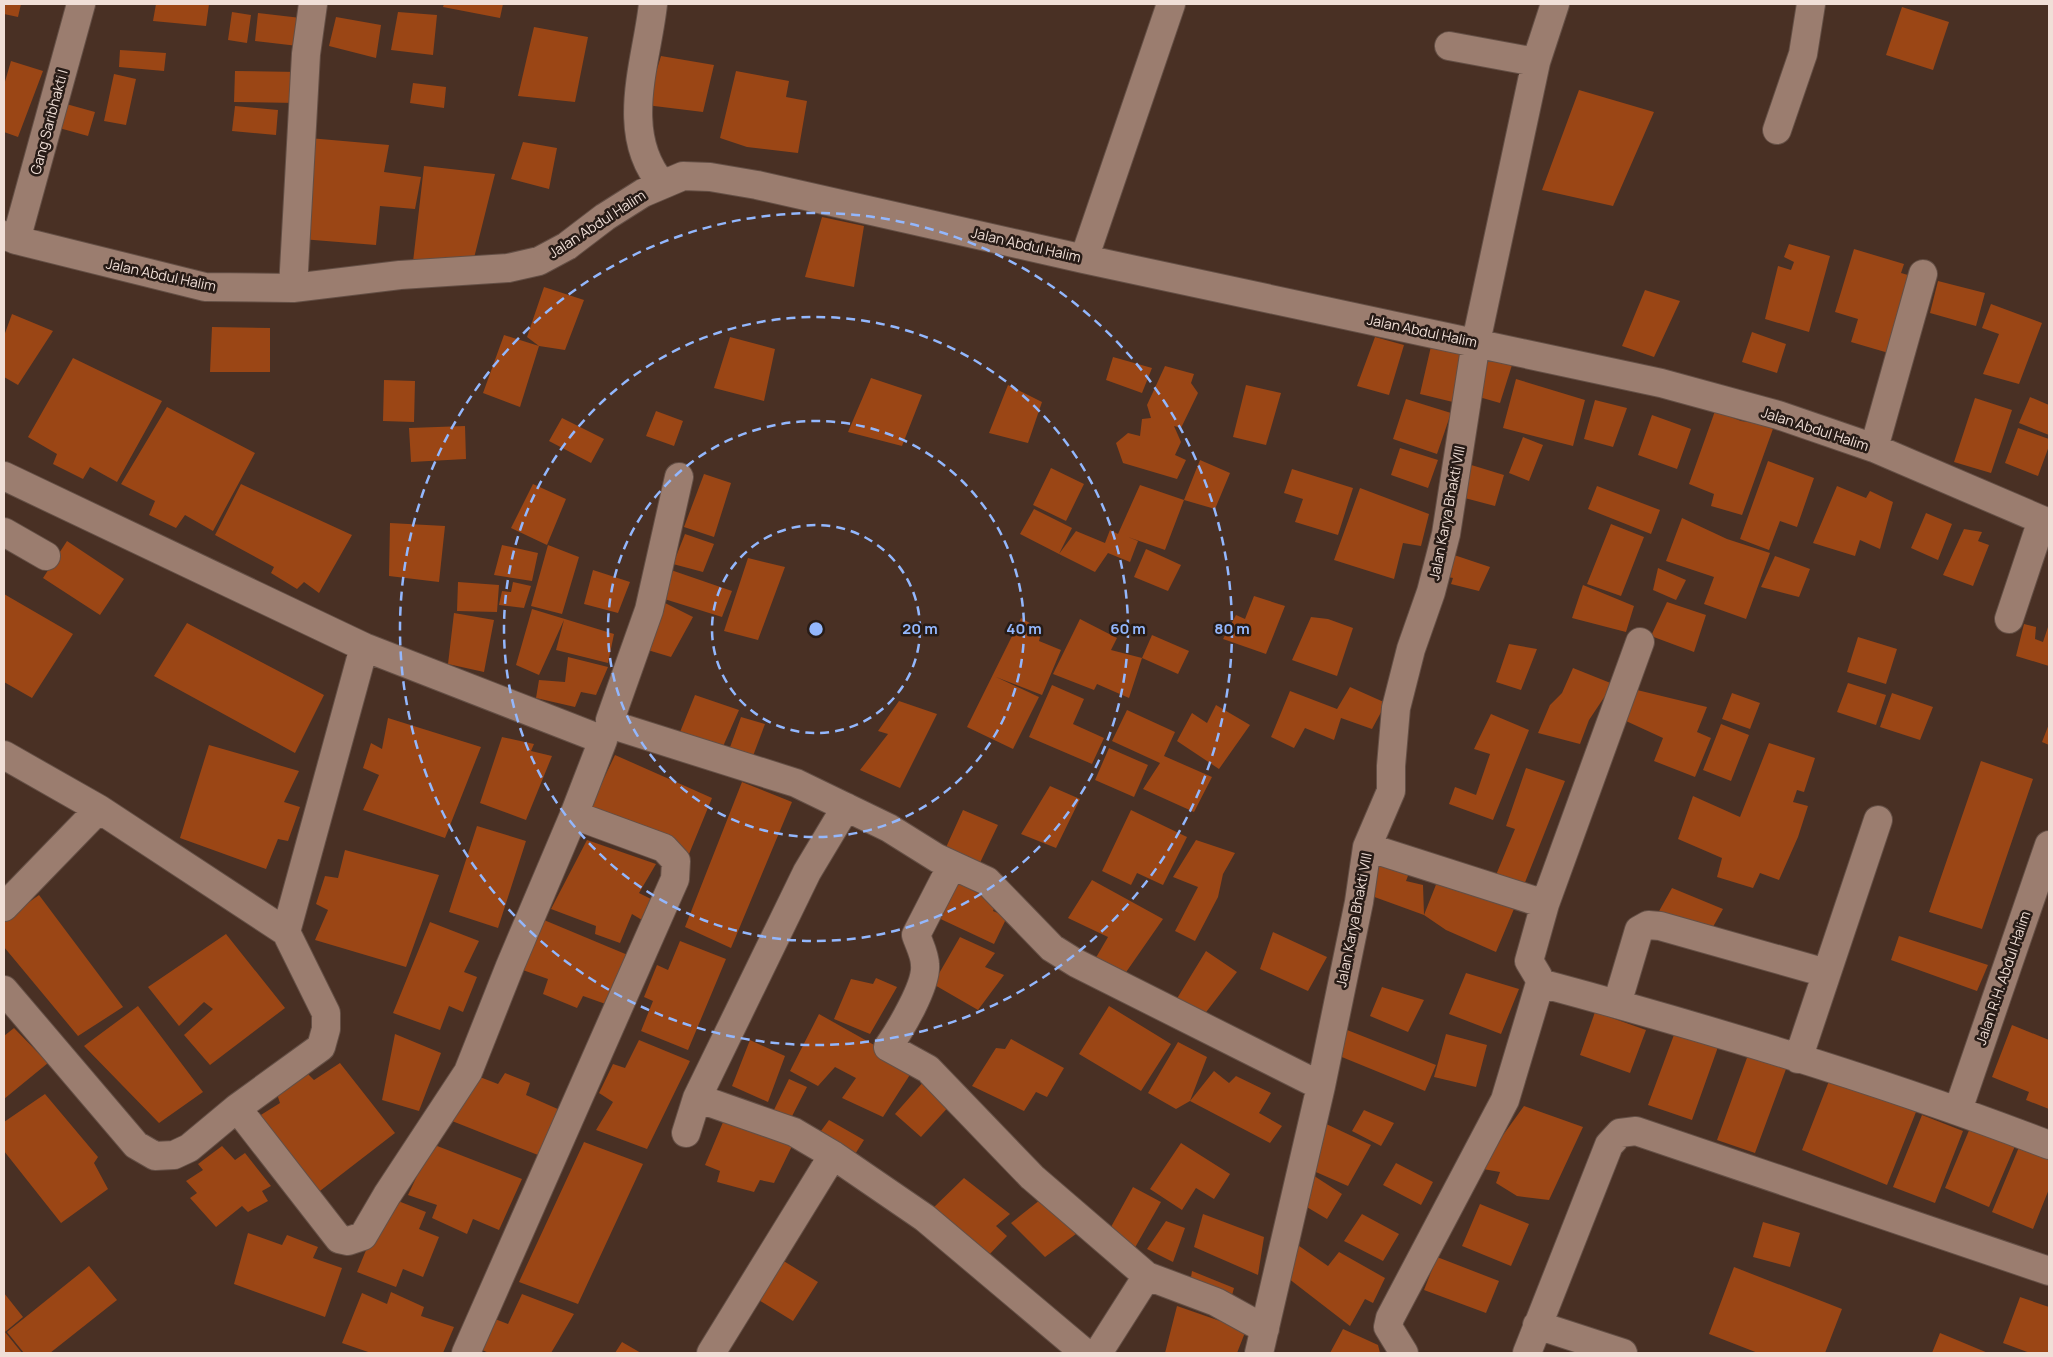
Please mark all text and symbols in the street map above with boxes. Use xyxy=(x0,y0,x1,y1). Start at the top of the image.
street label: Gang Saribhakti I xyxy=(25,67,72,177)
street label: Jalan Abdul Halim xyxy=(545,185,649,262)
street label: Jalan Abdul Halim xyxy=(969,223,1083,266)
street label: Jalan Abdul Halim xyxy=(104,254,218,295)
street label: Jalan Abdul Halim xyxy=(1365,310,1479,351)
street label: Jalan Abdul Halim xyxy=(1759,402,1871,455)
street label: Jalan Karya Bhakti VIII xyxy=(1424,444,1469,582)
text: 20 m xyxy=(902,618,938,639)
text: 40 m xyxy=(1006,618,1042,639)
text: 60 m xyxy=(1110,618,1146,639)
text: 80 m xyxy=(1214,618,1250,639)
centre of rings xyxy=(807,620,825,638)
street label: Jalan Karya Bhakti VIII xyxy=(1331,851,1376,989)
street label: Jalan R.H. Abdul Halim xyxy=(1971,908,2034,1047)

